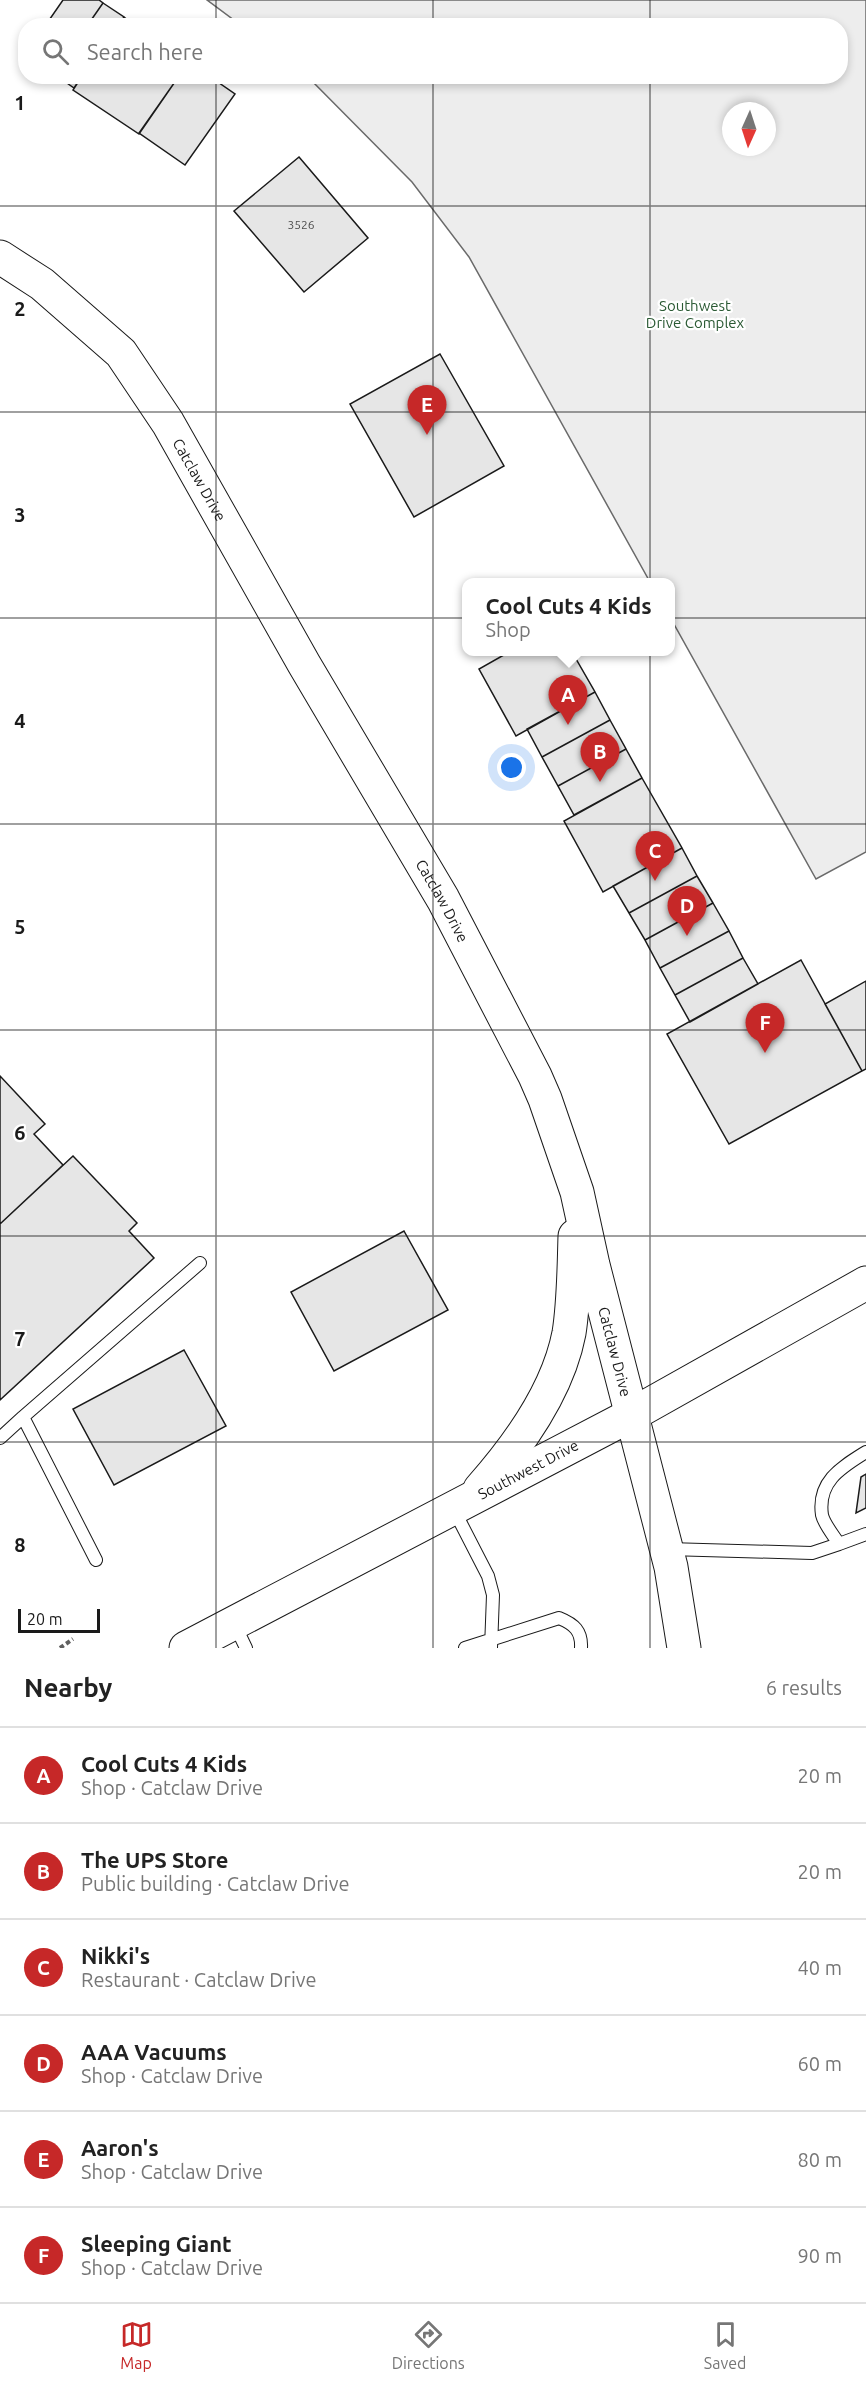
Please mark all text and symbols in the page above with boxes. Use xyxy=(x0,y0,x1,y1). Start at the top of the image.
search box xyxy=(18,18,848,84)
icon: search xyxy=(39,35,72,68)
text: Search here xyxy=(87,39,203,64)
text: 1 xyxy=(14,91,26,114)
north arrow xyxy=(722,102,776,156)
house number: 3526 xyxy=(287,218,315,231)
text: 2 xyxy=(14,297,26,320)
park label: Southwest Drive Complex xyxy=(646,297,745,331)
pin: E xyxy=(408,386,446,435)
street label: Catclaw Drive xyxy=(170,435,230,524)
text: 3 xyxy=(14,503,26,526)
popup xyxy=(462,578,675,656)
text: Cool Cuts 4 Kids xyxy=(485,593,652,618)
text: Shop xyxy=(485,618,531,641)
pin: A xyxy=(548,676,588,725)
text: 4 xyxy=(14,709,26,732)
pin: B xyxy=(580,732,620,782)
your location xyxy=(497,753,526,782)
pin: C xyxy=(636,832,674,881)
street label: Catclaw Drive xyxy=(413,856,472,945)
pin: D xyxy=(668,886,706,936)
text: 5 xyxy=(14,915,26,938)
pin: F xyxy=(746,1004,784,1053)
text: 6 xyxy=(14,1121,26,1144)
street label: Catclaw Drive xyxy=(596,1305,635,1398)
text: 7 xyxy=(14,1327,26,1350)
street label: Southwest Drive xyxy=(475,1436,581,1502)
text: 8 xyxy=(14,1533,26,1556)
scale bar xyxy=(18,1606,100,1634)
text: 20 m xyxy=(27,1610,63,1628)
text: Nearby xyxy=(24,1673,112,1702)
text: 6 results xyxy=(766,1676,842,1699)
text: Cool Cuts 4 Kids xyxy=(81,1751,247,1776)
text: A xyxy=(36,1764,51,1787)
text: 20 m xyxy=(798,1764,842,1787)
text: Shop · Catclaw Drive xyxy=(81,1776,263,1799)
text: The UPS Store xyxy=(81,1847,228,1872)
text: B xyxy=(37,1860,50,1883)
text: 20 m xyxy=(798,1860,842,1883)
text: Public building · Catclaw Drive xyxy=(81,1872,349,1895)
text: Nikki's xyxy=(81,1943,150,1968)
text: C xyxy=(37,1956,50,1979)
text: 40 m xyxy=(798,1956,842,1979)
text: Restaurant · Catclaw Drive xyxy=(81,1968,316,1991)
text: AAA Vacuums xyxy=(81,2039,227,2064)
text: D xyxy=(36,2052,51,2075)
text: 60 m xyxy=(798,2052,842,2075)
text: Shop · Catclaw Drive xyxy=(81,2064,263,2087)
text: Aaron's xyxy=(81,2135,159,2160)
text: E xyxy=(38,2148,49,2171)
text: 80 m xyxy=(798,2148,842,2171)
text: Shop · Catclaw Drive xyxy=(81,2160,263,2183)
text: Sleeping Giant xyxy=(81,2231,231,2256)
text: F xyxy=(38,2244,49,2267)
text: 90 m xyxy=(798,2244,842,2267)
text: Shop · Catclaw Drive xyxy=(81,2256,263,2279)
tab: Map xyxy=(120,2318,153,2372)
tab: Directions xyxy=(392,2318,465,2372)
tab: Saved xyxy=(704,2318,746,2372)

